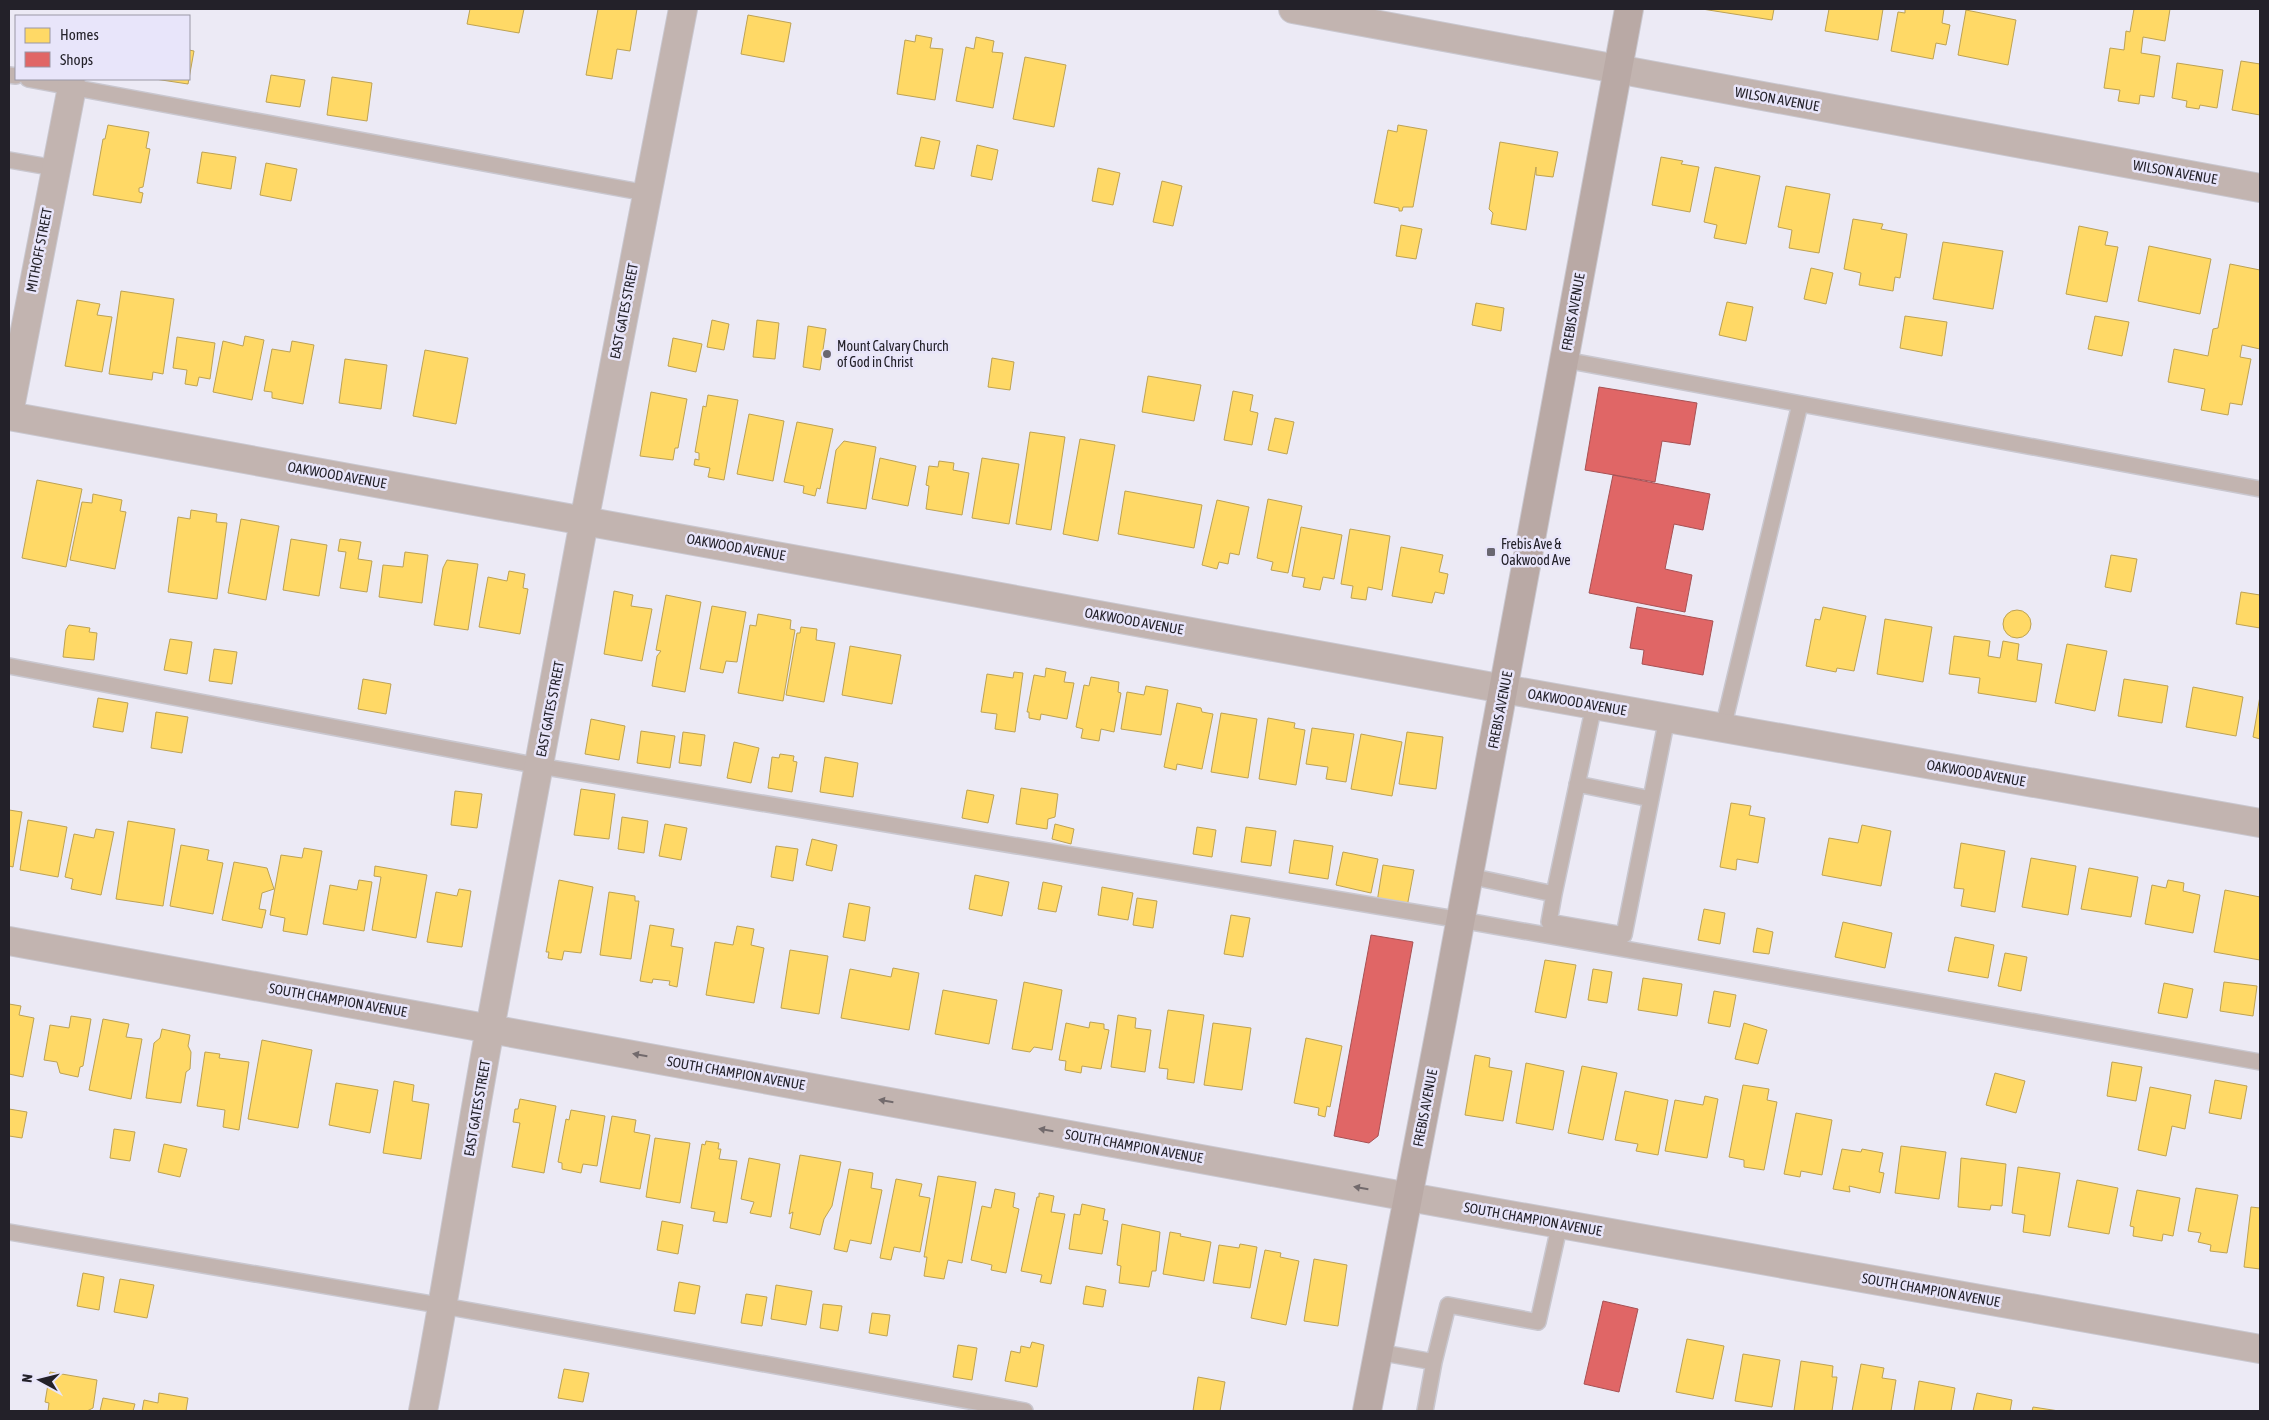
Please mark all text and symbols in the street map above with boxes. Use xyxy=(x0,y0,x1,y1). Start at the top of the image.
legend xyxy=(15,15,190,80)
text: Homes xyxy=(60,26,99,43)
text: Shops xyxy=(60,51,93,68)
street label: WILSON AVENUE xyxy=(1734,84,1820,114)
street label: WILSON AVENUE xyxy=(2132,157,2218,187)
street label: MITHOFF STREET xyxy=(23,206,55,294)
street label: EAST GATES STREET xyxy=(607,262,641,360)
street label: FREBIS AVENUE xyxy=(1558,272,1588,352)
place label: Mount Calvary Church of God in Christ xyxy=(837,338,949,370)
marker: Mount Calvary Church of God in Christ xyxy=(821,348,833,360)
street label: OAKWOOD AVENUE xyxy=(286,458,388,492)
street label: OAKWOOD AVENUE xyxy=(685,530,787,564)
place label: Frebis Ave & Oakwood Ave xyxy=(1501,536,1571,568)
marker: Frebis Ave & Oakwood Ave xyxy=(1485,546,1497,558)
street label: OAKWOOD AVENUE xyxy=(1083,604,1185,638)
street label: EAST GATES STREET xyxy=(533,660,567,758)
street label: FREBIS AVENUE xyxy=(1485,670,1515,750)
street label: OAKWOOD AVENUE xyxy=(1526,685,1628,719)
street label: OAKWOOD AVENUE xyxy=(1925,756,2027,790)
street label: SOUTH CHAMPION AVENUE xyxy=(268,980,408,1020)
one-way arrow xyxy=(632,1051,648,1059)
street label: SOUTH CHAMPION AVENUE xyxy=(666,1053,806,1093)
street label: EAST GATES STREET xyxy=(461,1059,493,1157)
street label: FREBIS AVENUE xyxy=(1410,1068,1440,1148)
one-way arrow xyxy=(878,1096,894,1104)
one-way arrow xyxy=(1038,1126,1054,1134)
street label: SOUTH CHAMPION AVENUE xyxy=(1064,1126,1204,1166)
one-way arrow xyxy=(1353,1184,1368,1192)
street label: SOUTH CHAMPION AVENUE xyxy=(1463,1199,1603,1239)
street label: SOUTH CHAMPION AVENUE xyxy=(1861,1270,2001,1310)
north arrow xyxy=(15,1355,65,1405)
text: N xyxy=(19,1373,36,1383)

